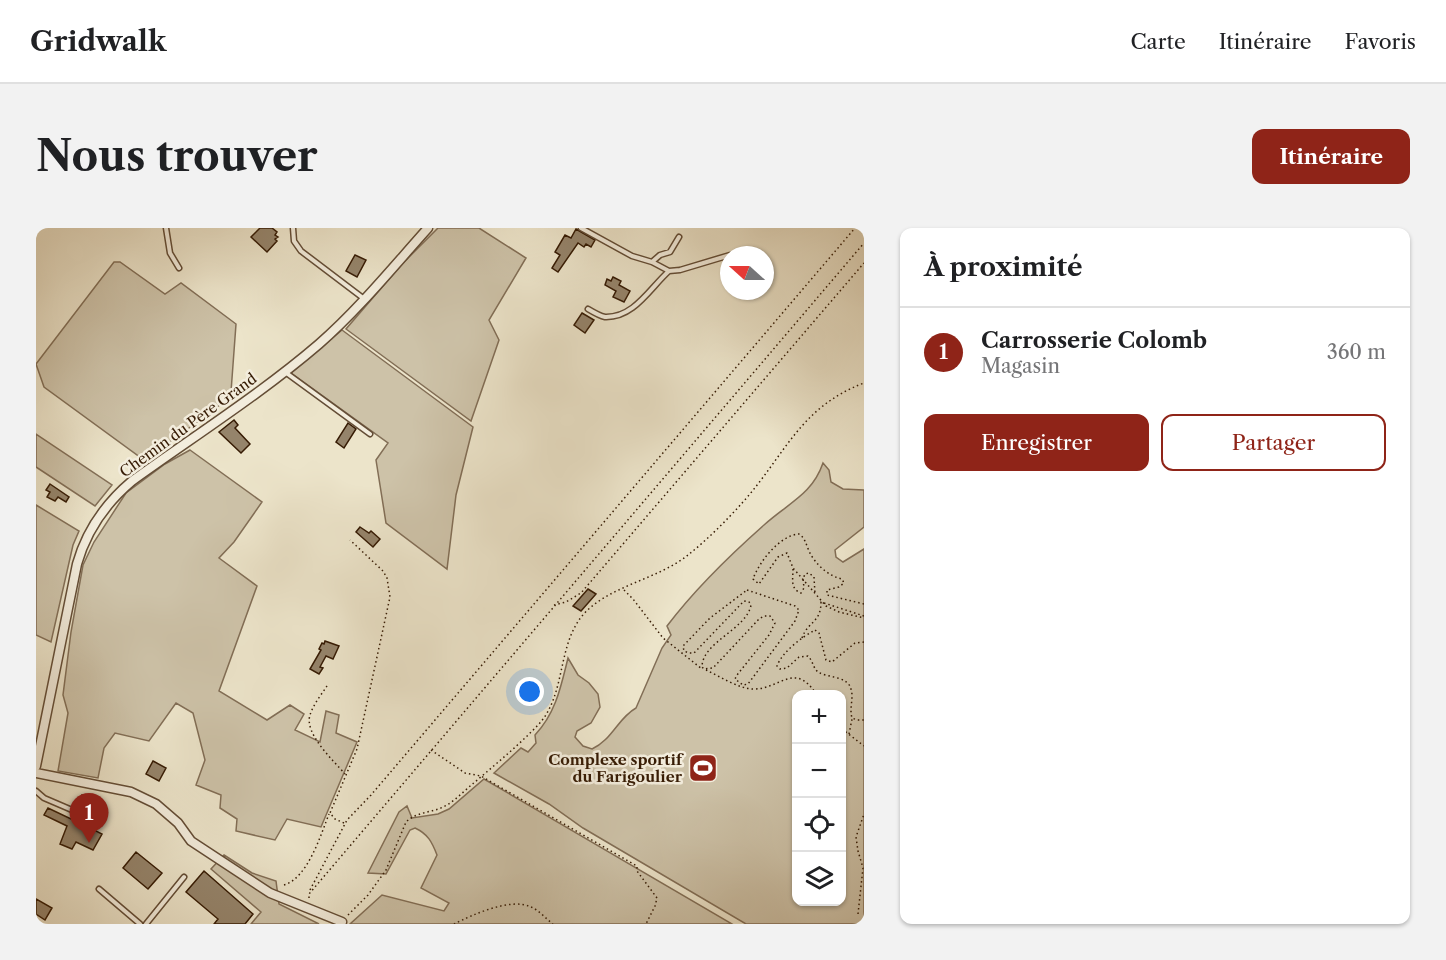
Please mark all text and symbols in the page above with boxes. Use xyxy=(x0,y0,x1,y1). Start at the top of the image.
text: Gridwalk xyxy=(30,24,166,58)
text: Carte xyxy=(1130,29,1186,54)
text: Itinéraire xyxy=(1219,29,1312,54)
text: Favoris xyxy=(1345,29,1416,54)
button: Itinéraire xyxy=(1252,129,1410,184)
text: Nous trouver xyxy=(36,130,318,182)
north arrow xyxy=(720,246,774,300)
text: À proximité xyxy=(924,251,1083,283)
text: Carrosserie Colomb xyxy=(981,327,1207,354)
text: 1 xyxy=(939,340,948,364)
text: 360 m xyxy=(1327,340,1386,364)
text: Magasin xyxy=(981,354,1060,378)
street label: Chemin du Père Grand xyxy=(116,369,260,481)
button: Enregistrer xyxy=(924,414,1149,471)
button: Partager xyxy=(1161,414,1386,471)
your location xyxy=(515,677,544,706)
map controls xyxy=(792,690,846,906)
button: + xyxy=(792,690,846,744)
button: − xyxy=(792,744,846,798)
place label: Complexe sportif du Farigoulier xyxy=(548,750,685,786)
sports icon: Complexe sportif du Farigoulier xyxy=(687,752,719,784)
pin: 1 xyxy=(70,794,108,843)
button: locate xyxy=(792,798,846,852)
button: layers xyxy=(792,852,846,906)

